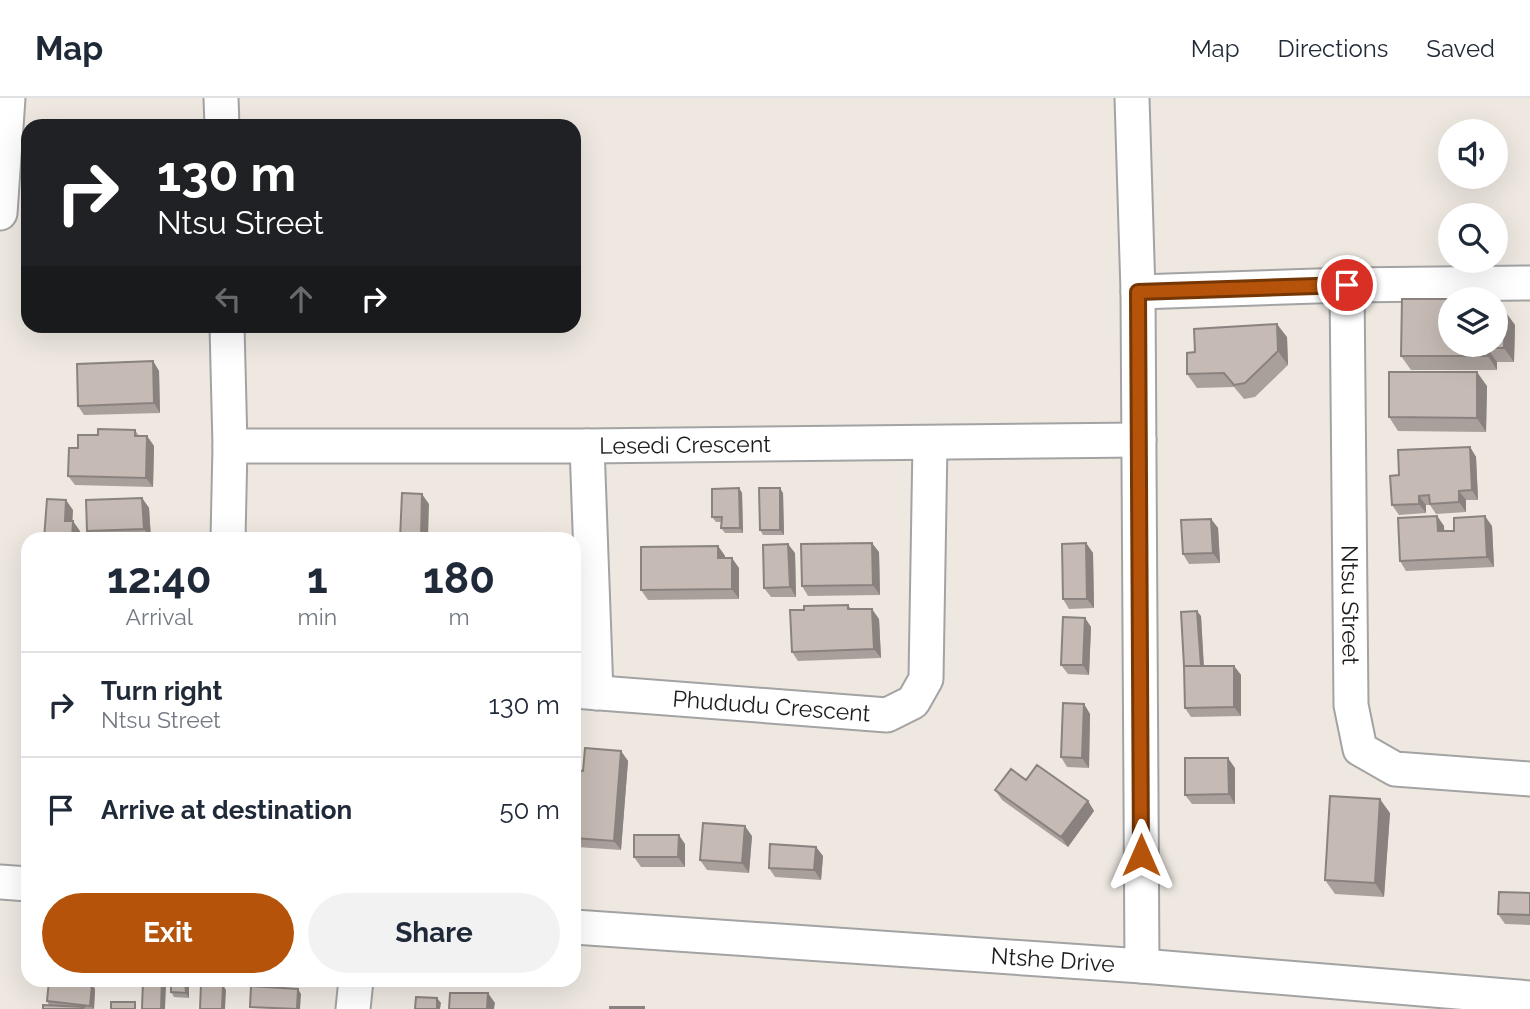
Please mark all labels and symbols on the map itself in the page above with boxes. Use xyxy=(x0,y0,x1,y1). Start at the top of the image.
pin xyxy=(1317,255,1377,315)
street label: Lesedi Crescent xyxy=(599,430,771,459)
street label: Ntsu Street xyxy=(1336,545,1365,665)
street label: Phududu Crescent xyxy=(672,685,872,727)
position arrow xyxy=(1104,818,1178,892)
street label: Ntshe Drive xyxy=(990,942,1116,977)

